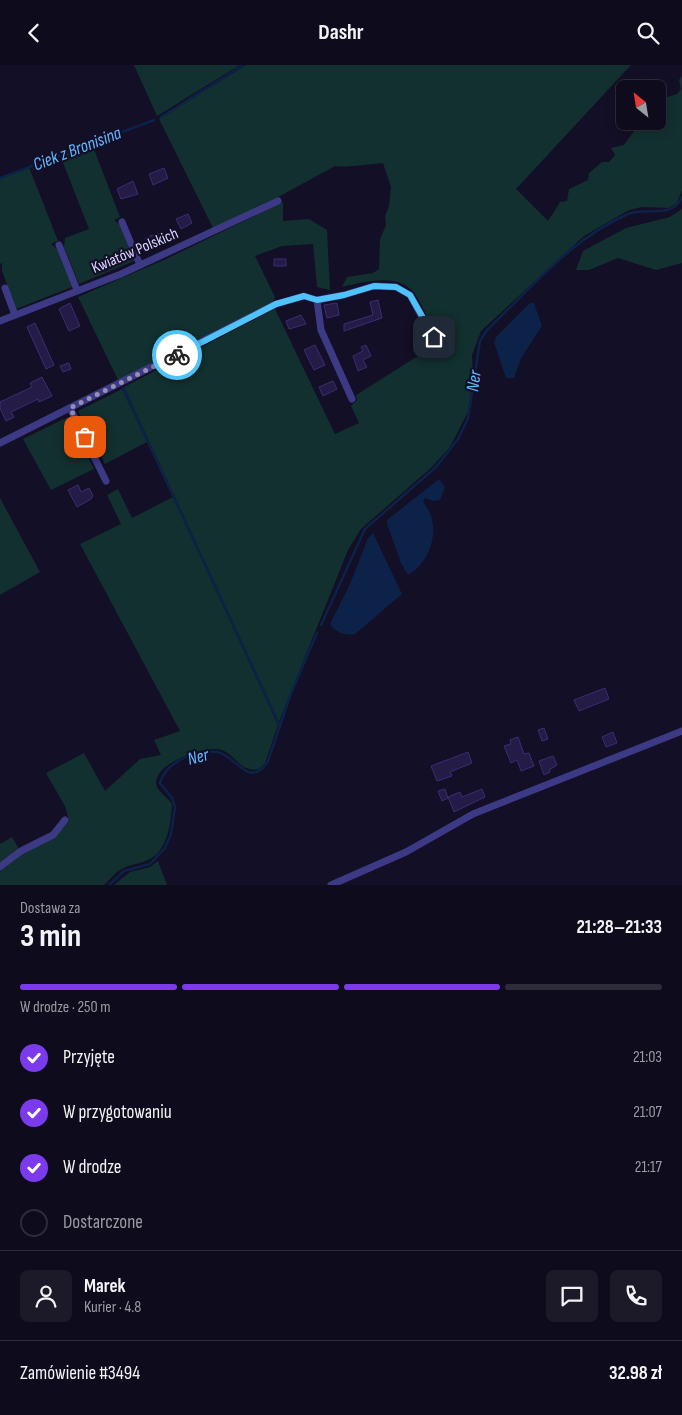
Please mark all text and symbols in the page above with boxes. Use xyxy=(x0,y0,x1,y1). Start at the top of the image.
icon: back xyxy=(20,19,48,47)
text: Dashr xyxy=(318,19,364,46)
icon: search xyxy=(634,19,662,47)
north arrow xyxy=(616,80,666,130)
map controls xyxy=(616,80,666,130)
water label: Ciek z Bronisina xyxy=(30,122,125,175)
street label: Kwiatów Polskich xyxy=(89,224,181,278)
pin xyxy=(413,316,455,358)
icon: home xyxy=(420,323,448,351)
courier xyxy=(152,330,202,380)
icon: bike xyxy=(163,341,191,369)
water label: Ner xyxy=(462,368,486,393)
pin xyxy=(64,416,106,458)
icon: bag xyxy=(71,423,99,451)
water label: Ner xyxy=(185,744,212,770)
text: Dostawa za xyxy=(20,899,81,918)
text: 21:28–21:33 xyxy=(577,916,662,939)
text: 3 min xyxy=(20,917,81,956)
text: W drodze · 250 m xyxy=(20,998,110,1017)
icon: check xyxy=(20,1044,48,1072)
text: Przyjęte xyxy=(63,1046,115,1069)
text: 21:03 xyxy=(633,1048,662,1067)
icon: check xyxy=(20,1099,48,1127)
text: W przygotowaniu xyxy=(63,1101,172,1124)
text: 21:07 xyxy=(633,1103,662,1122)
icon: check xyxy=(20,1154,48,1182)
text: W drodze xyxy=(63,1156,121,1179)
text: 21:17 xyxy=(635,1158,662,1177)
text: Dostarczone xyxy=(63,1211,143,1234)
button: person xyxy=(20,1270,72,1322)
button: chat xyxy=(546,1270,598,1322)
button: phone xyxy=(610,1270,662,1322)
text: Marek xyxy=(84,1275,126,1298)
text: Kurier · 4.8 xyxy=(84,1298,141,1317)
text: Zamówienie #3494 xyxy=(20,1362,140,1385)
text: 32.98 zł xyxy=(609,1362,662,1385)

